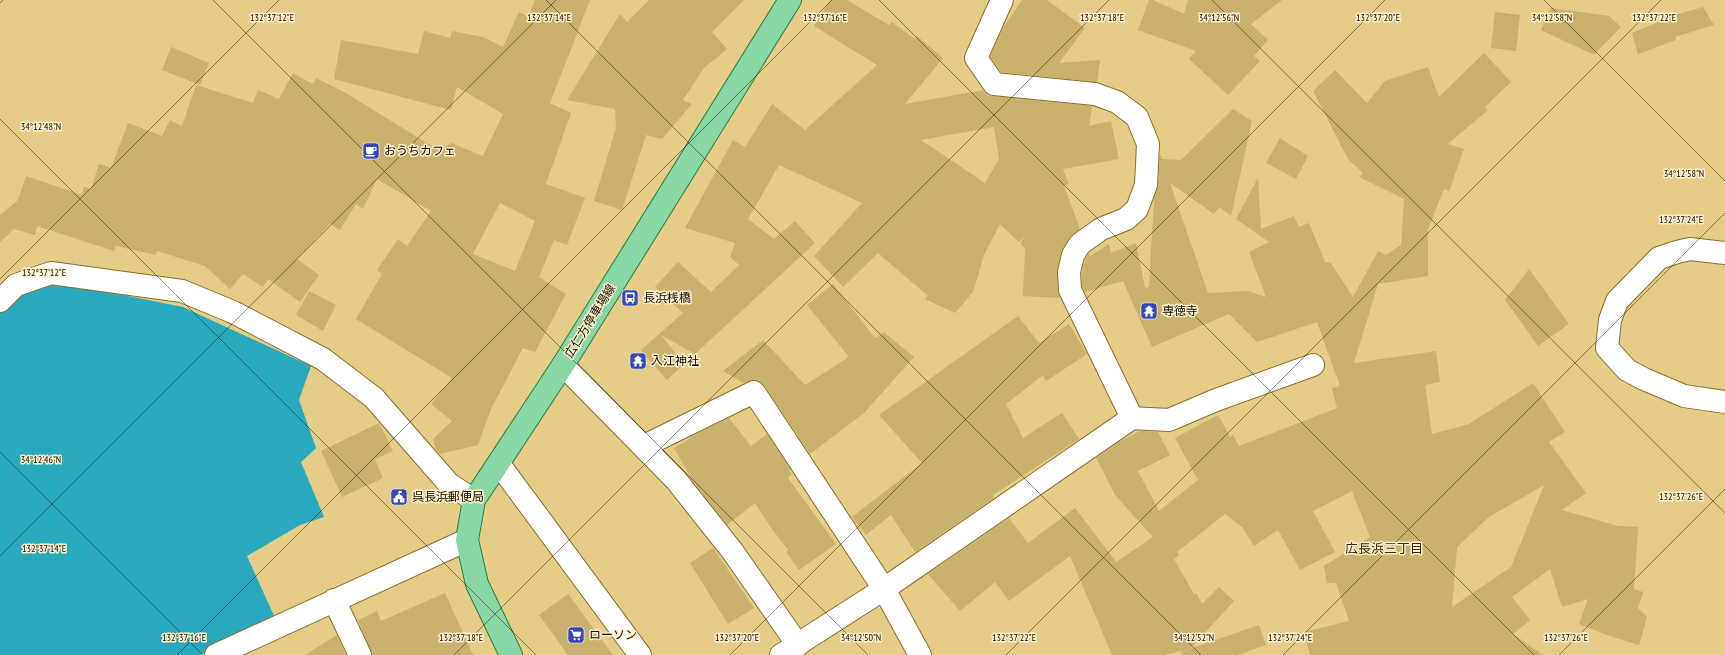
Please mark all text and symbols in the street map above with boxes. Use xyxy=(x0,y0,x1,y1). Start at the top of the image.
text: 132°37'12"E xyxy=(250,11,294,24)
text: 132°37'14"E xyxy=(527,11,571,24)
text: 132°37'16"E xyxy=(803,11,847,24)
text: 132°37'18"E xyxy=(1080,11,1124,24)
text: 34°12'56"N xyxy=(1199,11,1239,24)
text: 132°37'20"E xyxy=(1356,11,1400,24)
text: 34°12'58"N xyxy=(1532,11,1572,24)
text: 132°37'22"E xyxy=(1632,11,1676,24)
text: 34°12'48"N xyxy=(21,120,61,133)
cafe icon: おうちカフェ xyxy=(361,141,381,161)
place label: おうちカフェ xyxy=(384,143,456,158)
text: 34°12'58"N xyxy=(1664,167,1704,180)
text: 132°37'24"E xyxy=(1659,213,1703,226)
text: 132°37'12"E xyxy=(22,266,66,279)
street label: 広仁方停車場線 xyxy=(561,281,618,360)
bus stop icon: 長浜桟橋 xyxy=(620,288,640,308)
place label: 長浜桟橋 xyxy=(643,290,691,305)
temple icon: 専徳寺 xyxy=(1139,301,1159,321)
place label: 専徳寺 xyxy=(1162,303,1198,318)
temple icon: 入江神社 xyxy=(628,351,648,371)
place label: 入江神社 xyxy=(651,353,699,368)
text: 34°12'46"N xyxy=(21,453,61,466)
public building icon: 呉長浜郵便局 xyxy=(389,487,409,507)
place label: 呉長浜郵便局 xyxy=(412,489,484,504)
text: 132°37'26"E xyxy=(1659,490,1703,503)
district label: 広長浜三丁目 xyxy=(1345,540,1423,557)
text: 132°37'14"E xyxy=(22,542,66,555)
supermarket icon: ローソン xyxy=(566,625,586,645)
place label: ローソン xyxy=(589,627,637,642)
text: 132°37'16"E xyxy=(162,631,206,644)
text: 132°37'18"E xyxy=(439,631,483,644)
text: 132°37'20"E xyxy=(715,631,759,644)
text: 34°12'50"N xyxy=(841,631,881,644)
text: 132°37'22"E xyxy=(992,631,1036,644)
text: 34°12'52"N xyxy=(1174,631,1214,644)
text: 132°37'24"E xyxy=(1268,631,1312,644)
text: 132°37'26"E xyxy=(1544,631,1588,644)

